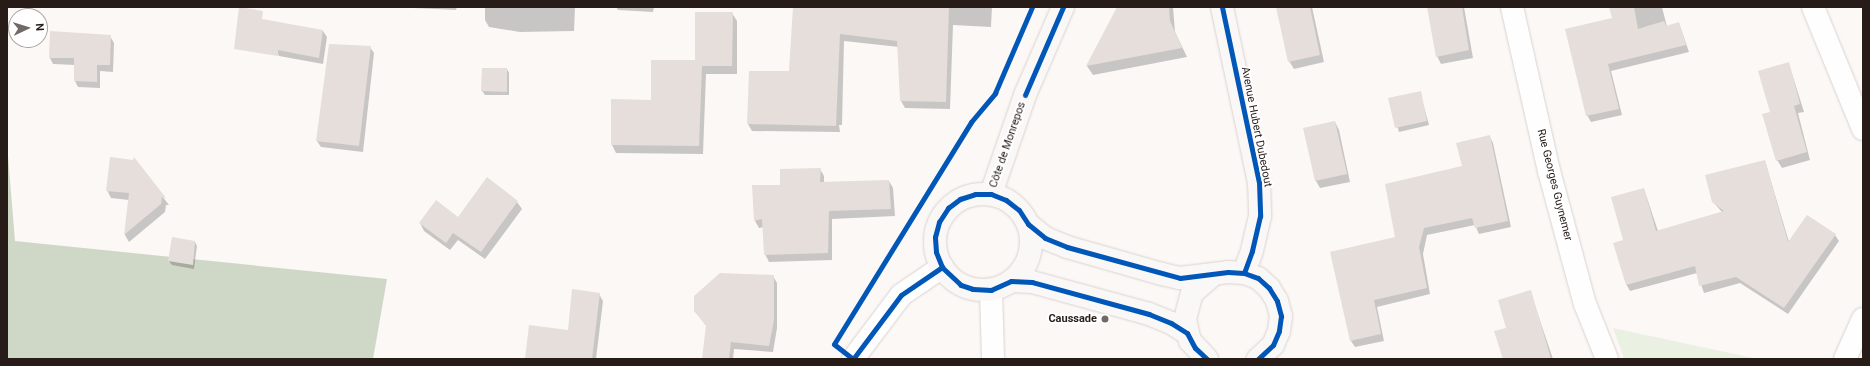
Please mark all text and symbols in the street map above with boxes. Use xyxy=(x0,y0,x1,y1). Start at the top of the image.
north arrow xyxy=(8,8,48,48)
text: N xyxy=(33,23,46,32)
street label: Avenue Hubert Dubedout xyxy=(1238,66,1274,188)
street label: Côte de Monrepos xyxy=(987,100,1029,190)
street label: Rue Georges Guynemer xyxy=(1534,128,1574,242)
place label: Caussade xyxy=(1048,312,1097,326)
marker: Caussade xyxy=(1100,314,1110,324)

